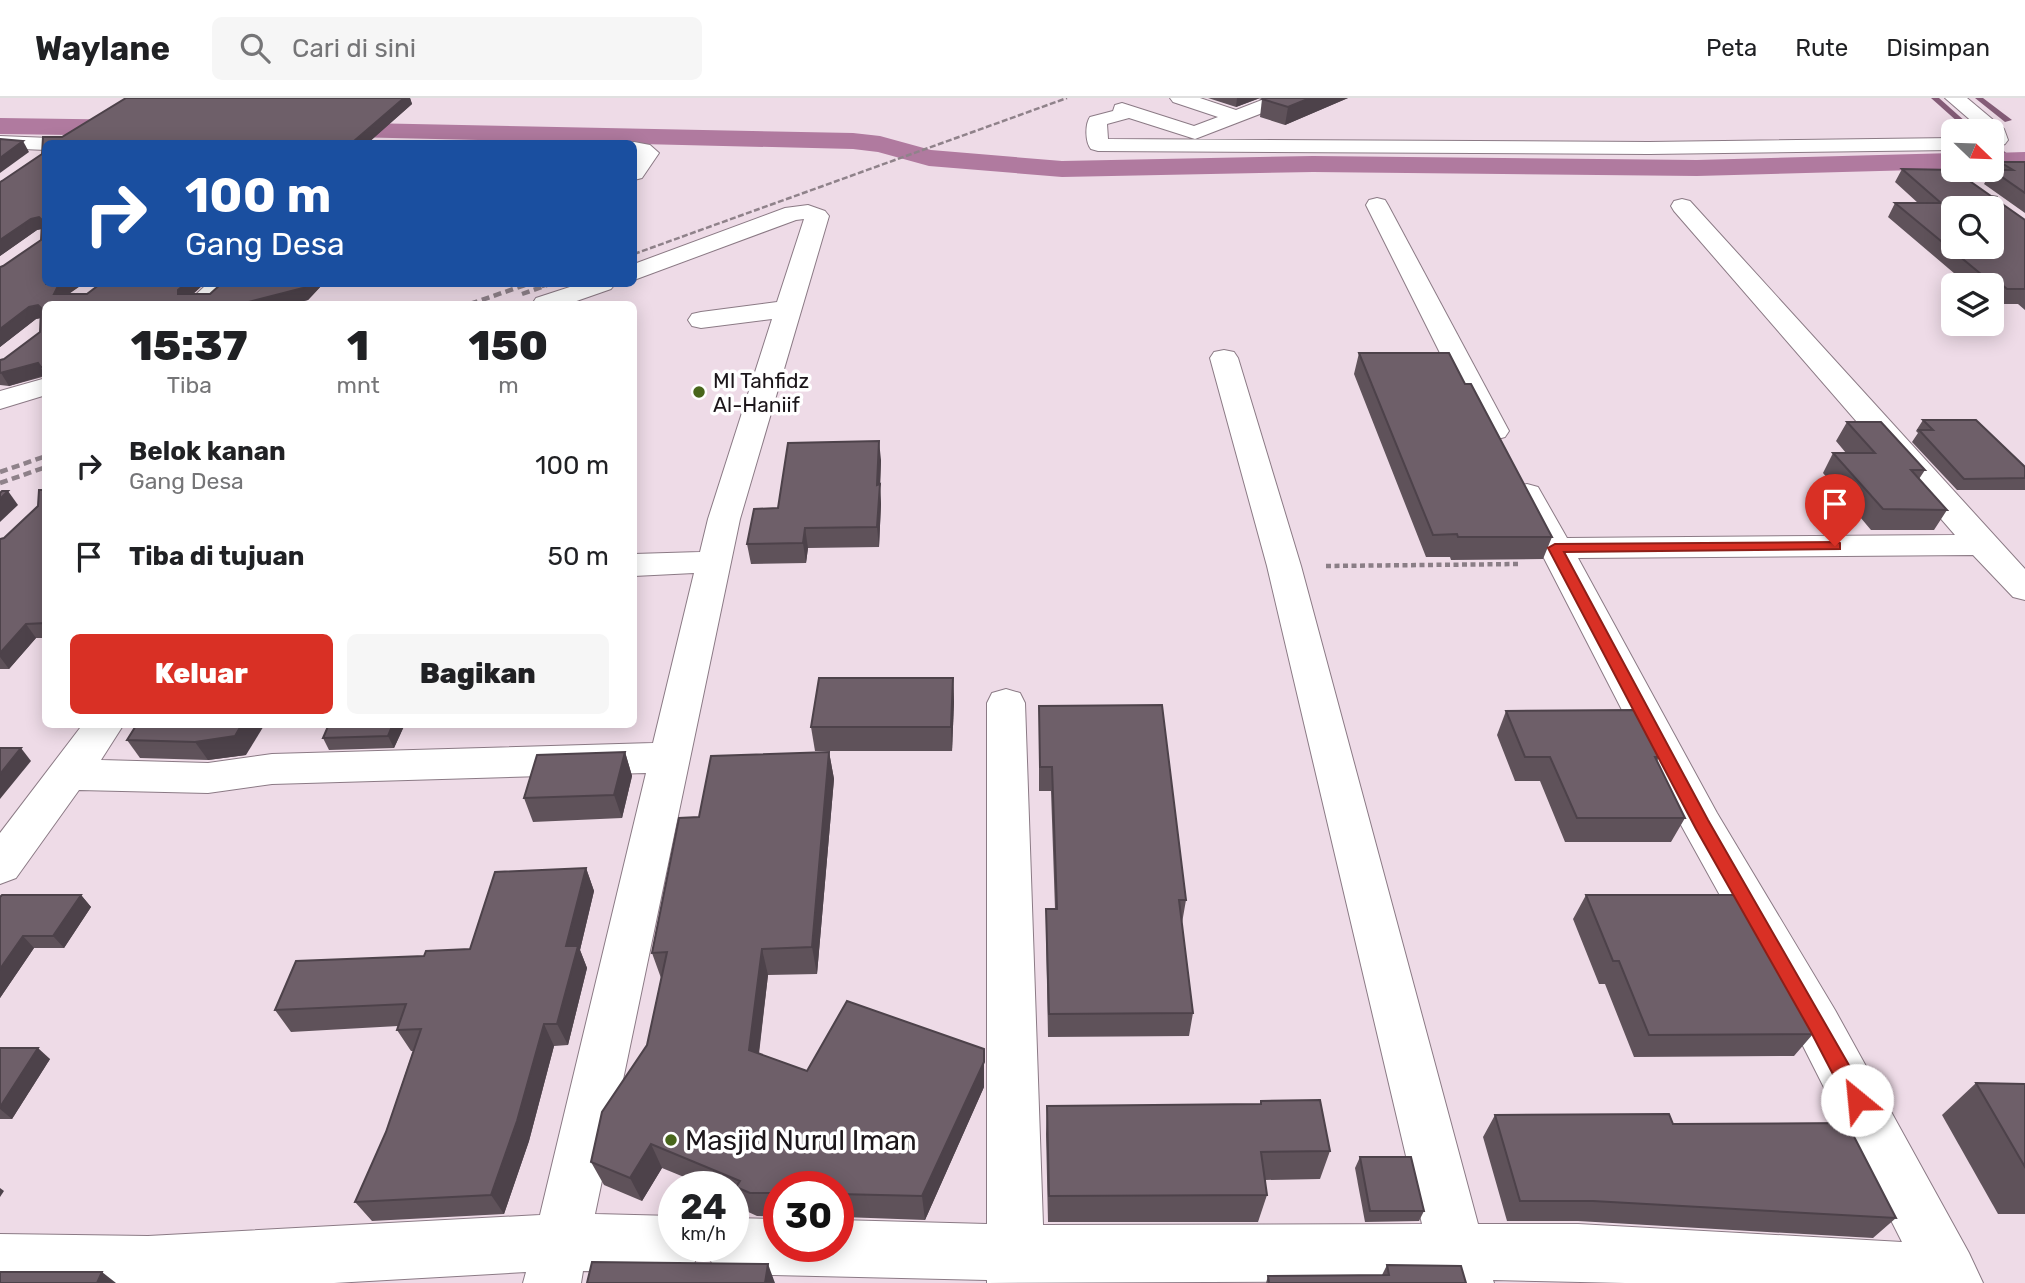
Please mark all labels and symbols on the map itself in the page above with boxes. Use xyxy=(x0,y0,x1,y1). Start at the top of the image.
north arrow xyxy=(1941,119,2004,182)
place label: MI Tahfidz Al-Haniif xyxy=(713,368,809,417)
marker: MI Tahfidz Al-Haniif xyxy=(691,384,707,400)
pin xyxy=(1805,474,1865,546)
position arrow xyxy=(1820,1063,1894,1137)
place label: Masjid Nurul Iman xyxy=(685,1124,917,1157)
marker: Masjid Nurul Iman xyxy=(663,1132,679,1148)
speed limit sign: 30 xyxy=(763,1171,854,1262)

